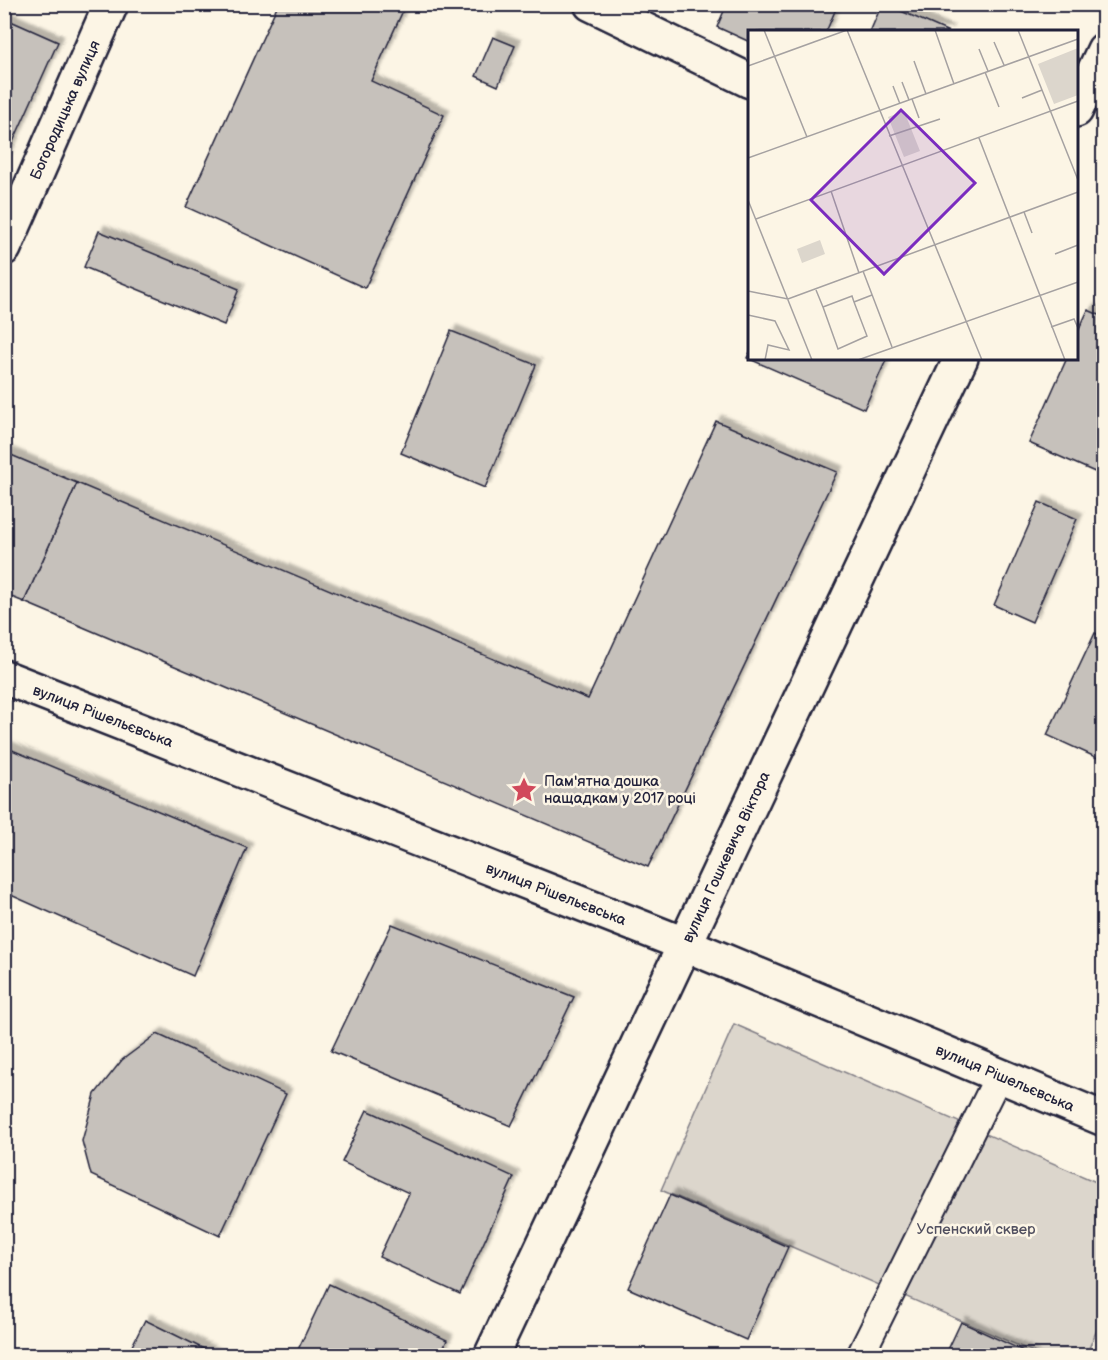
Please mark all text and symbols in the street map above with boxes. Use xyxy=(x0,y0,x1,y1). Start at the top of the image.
inset map xyxy=(748,30,1078,360)
street label: Богородицька вулиця xyxy=(26,38,105,183)
street label: вулиця Рішельєвська xyxy=(30,681,176,752)
street label: вулиця Гошкевича Віктора xyxy=(678,768,775,946)
place label: Пам'ятна дошка нащадкам у 2017 році xyxy=(544,772,696,808)
place icon: Пам'ятна дошка нащадкам у 2017 році xyxy=(509,775,539,805)
street label: вулиця Рішельєвська xyxy=(483,859,629,930)
street label: вулиця Рішельєвська xyxy=(933,1041,1077,1116)
park label: Успенский сквер xyxy=(916,1220,1036,1239)

